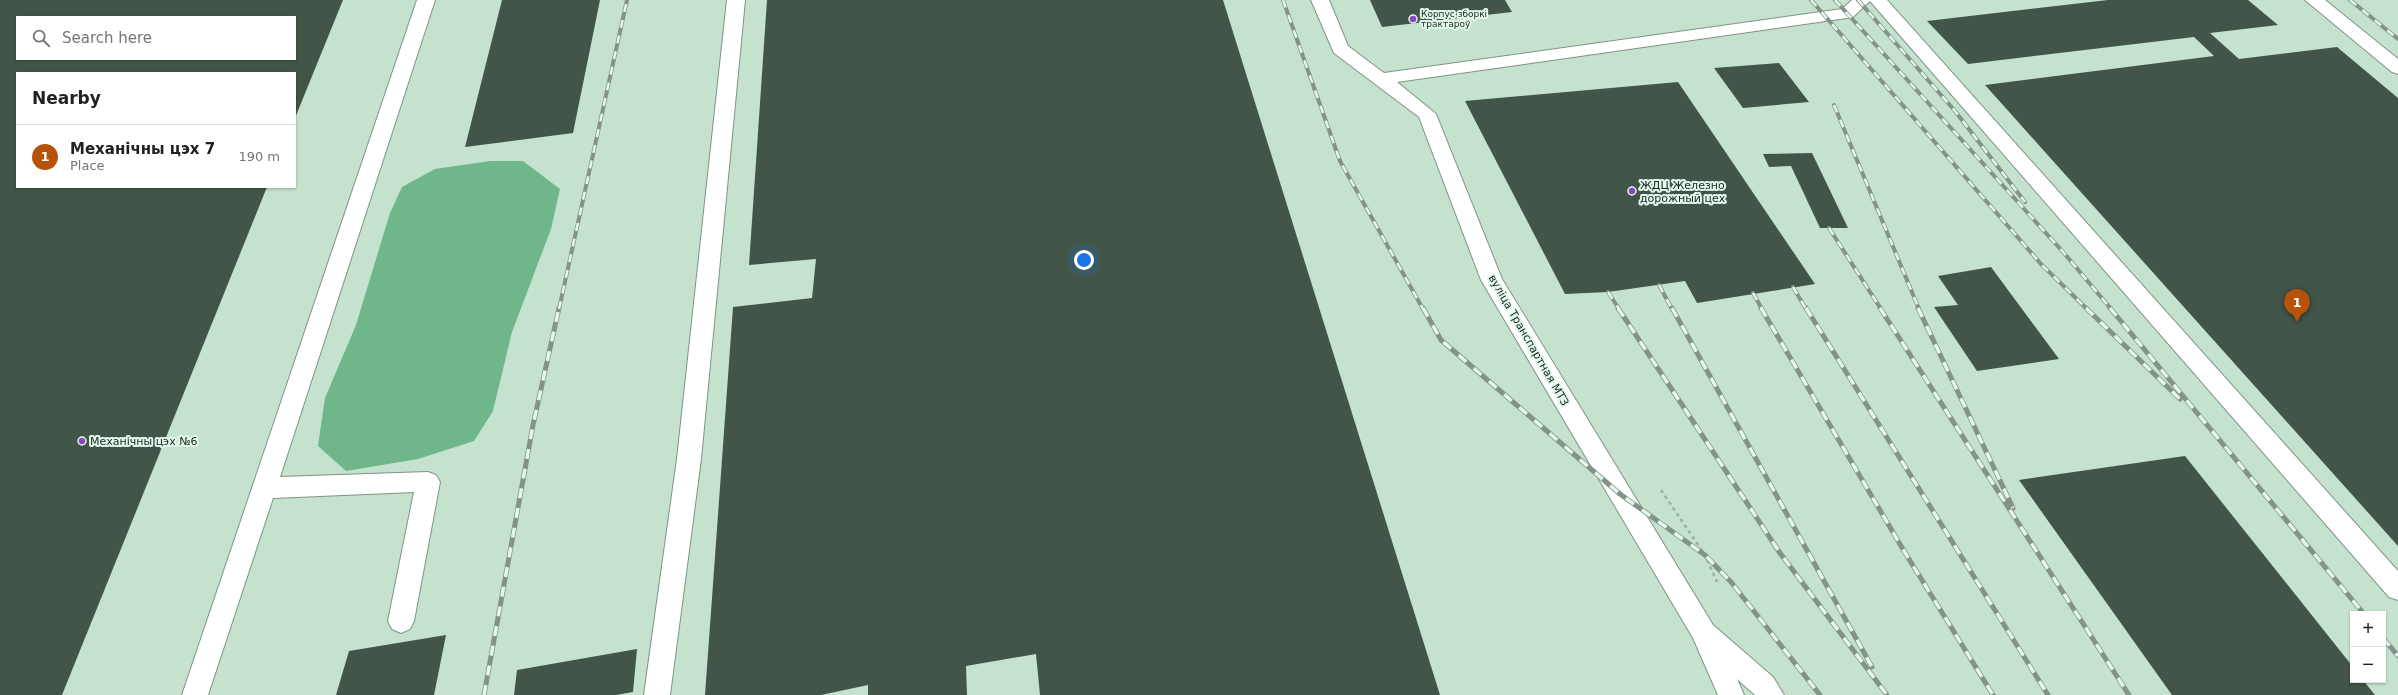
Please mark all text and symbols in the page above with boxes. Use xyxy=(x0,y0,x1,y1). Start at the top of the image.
place label: Корпус зборкі трактароў xyxy=(1421,9,1487,29)
marker: Корпус зборкі трактароў xyxy=(1408,14,1418,24)
search box xyxy=(16,16,296,60)
icon: search xyxy=(30,27,52,49)
text: Search here xyxy=(62,29,152,47)
text: Nearby xyxy=(32,88,101,108)
text: Механічны цэх 7 xyxy=(70,140,215,158)
text: 1 xyxy=(40,149,50,164)
text: 190 m xyxy=(238,149,280,164)
text: Place xyxy=(70,158,105,173)
place label: ЖДЦ Железно дорожный цех xyxy=(1640,179,1726,205)
marker: ЖДЦ Железно дорожный цех xyxy=(1627,186,1637,196)
your location xyxy=(1074,250,1094,270)
street label: вуліца Транспартная МТЗ xyxy=(1486,272,1571,408)
pin: 1 xyxy=(2284,289,2310,322)
place label: Механічны цэх №6 xyxy=(90,435,198,448)
marker: Механічны цэх №6 xyxy=(77,436,87,446)
map controls xyxy=(2350,611,2386,683)
button: + xyxy=(2350,611,2386,647)
button: − xyxy=(2350,647,2386,683)

